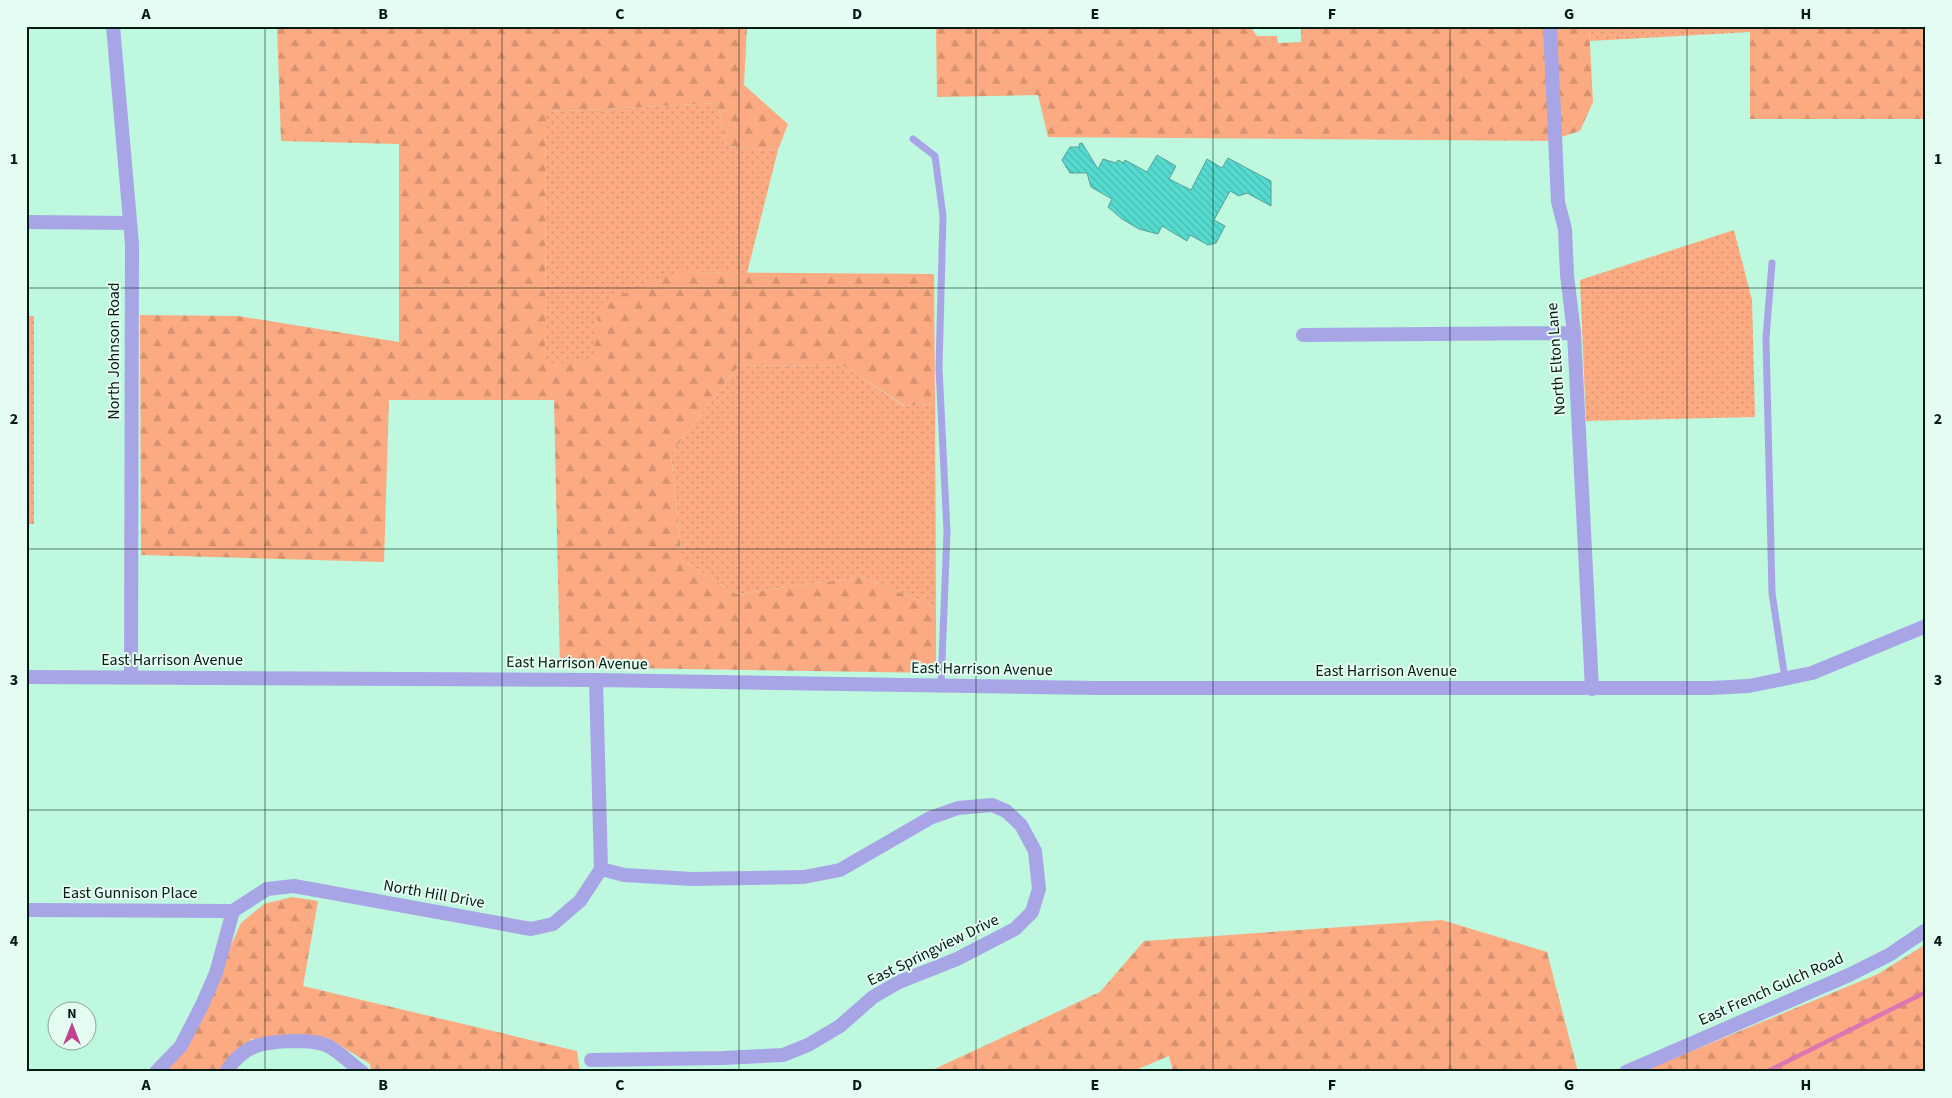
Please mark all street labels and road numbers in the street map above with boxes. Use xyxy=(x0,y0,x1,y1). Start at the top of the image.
street label: North Johnson Road xyxy=(103,282,125,420)
street label: North Elton Lane xyxy=(1541,302,1571,416)
street label: East Harrison Avenue xyxy=(101,649,243,671)
street label: East Harrison Avenue xyxy=(506,651,648,675)
street label: East Harrison Avenue xyxy=(911,657,1053,681)
street label: East Harrison Avenue xyxy=(1315,660,1457,682)
street label: North Hill Drive xyxy=(382,874,486,914)
street label: East Gunnison Place xyxy=(63,882,198,904)
street label: East Springview Drive xyxy=(863,909,1003,991)
street label: East French Gulch Road xyxy=(1695,947,1847,1031)

